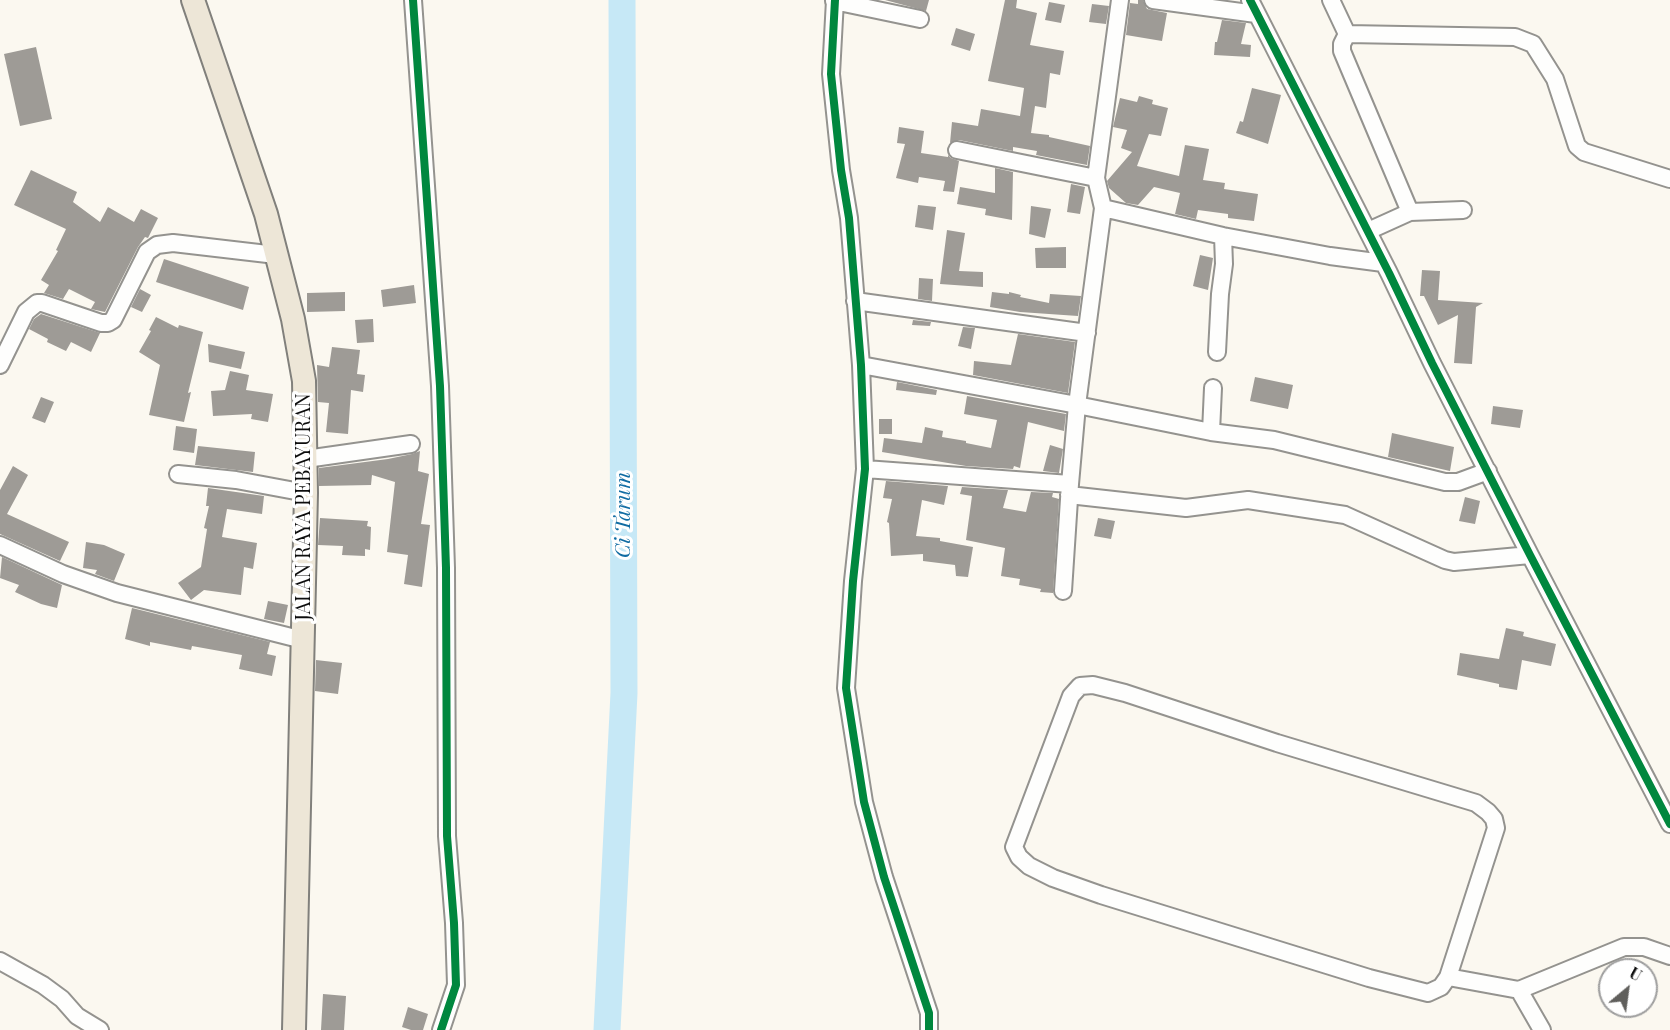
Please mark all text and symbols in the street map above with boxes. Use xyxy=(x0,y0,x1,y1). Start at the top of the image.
street label: JALAN RAYA PEBAYURAN xyxy=(292,393,316,621)
water label: Ci Tarum xyxy=(610,472,636,558)
north arrow xyxy=(1598,958,1658,1018)
text: U xyxy=(1626,962,1646,985)

